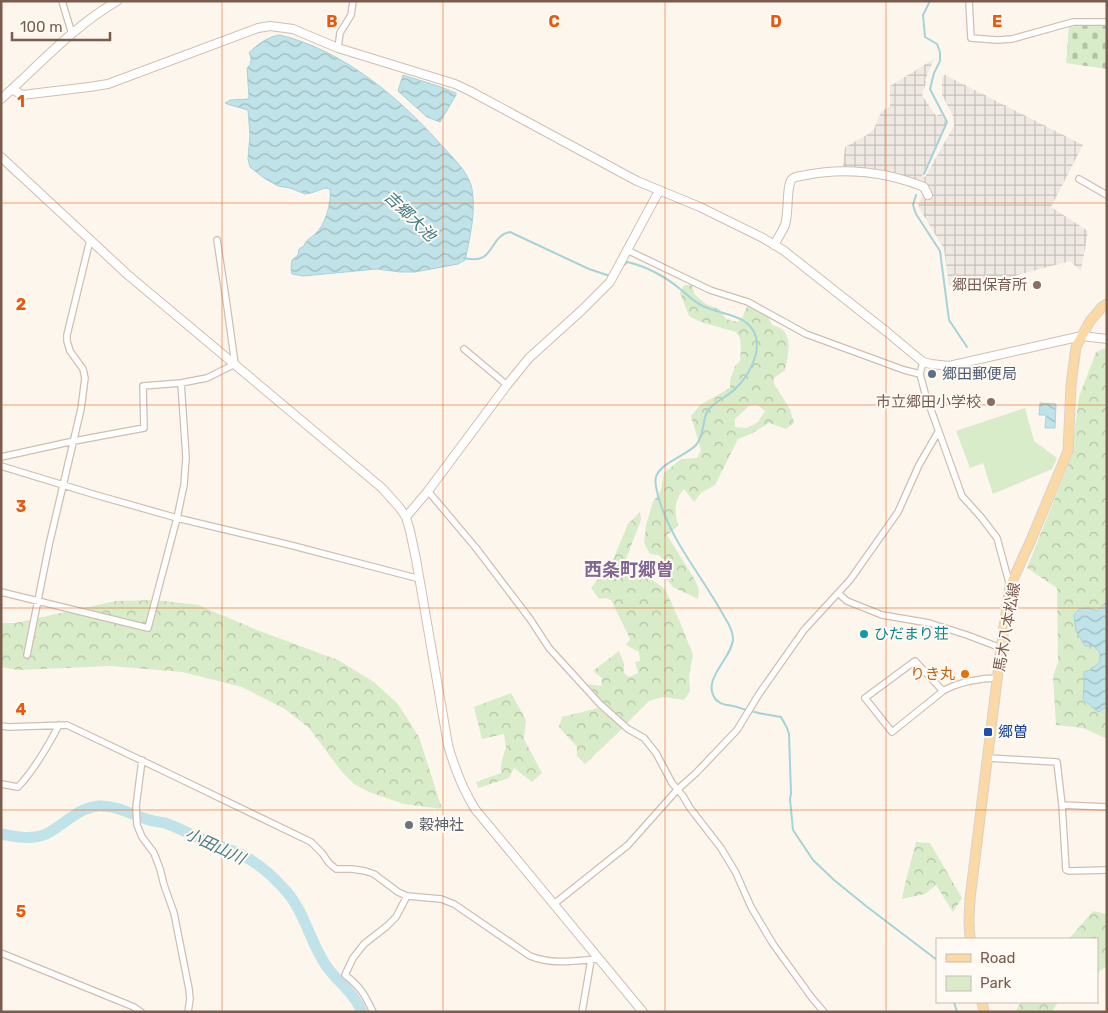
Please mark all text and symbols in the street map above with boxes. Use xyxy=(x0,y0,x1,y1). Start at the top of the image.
scale bar xyxy=(12,10,110,42)
text: B xyxy=(326,12,338,31)
text: C xyxy=(548,12,560,31)
text: D xyxy=(770,12,782,31)
text: E xyxy=(992,12,1002,31)
text: 100 m xyxy=(20,18,62,36)
text: 1 xyxy=(17,92,25,111)
water label: 吉郷大池 xyxy=(380,187,441,246)
place label: 郷田保育所 xyxy=(952,276,1027,294)
marker: 郷田保育所 xyxy=(1031,279,1043,291)
text: 2 xyxy=(16,295,26,314)
place label: 郷田郵便局 xyxy=(942,365,1017,383)
marker: 郷田郵便局 xyxy=(926,368,938,380)
place label: 市立郷田小学校 xyxy=(876,393,981,411)
marker: 市立郷田小学校 xyxy=(985,396,997,408)
text: 3 xyxy=(16,497,26,516)
district label: 西条町郷曽 xyxy=(584,559,674,581)
street label: 馬木八本松線 xyxy=(990,581,1024,673)
place label: ひだまり荘 xyxy=(874,625,949,643)
marker: ひだまり荘 xyxy=(858,628,870,640)
place label: りき丸 xyxy=(910,665,955,683)
marker: りき丸 xyxy=(959,668,971,680)
text: 4 xyxy=(16,700,27,719)
place label: 郷曽 xyxy=(998,723,1028,741)
marker: 郷曽 xyxy=(982,726,994,738)
place label: 穀神社 xyxy=(419,816,464,834)
marker: 穀神社 xyxy=(403,819,415,831)
water label: 小田山川 xyxy=(182,824,250,869)
text: 5 xyxy=(16,902,26,921)
legend xyxy=(936,938,1098,1003)
text: Road xyxy=(980,949,1016,967)
text: Park xyxy=(980,974,1011,992)

